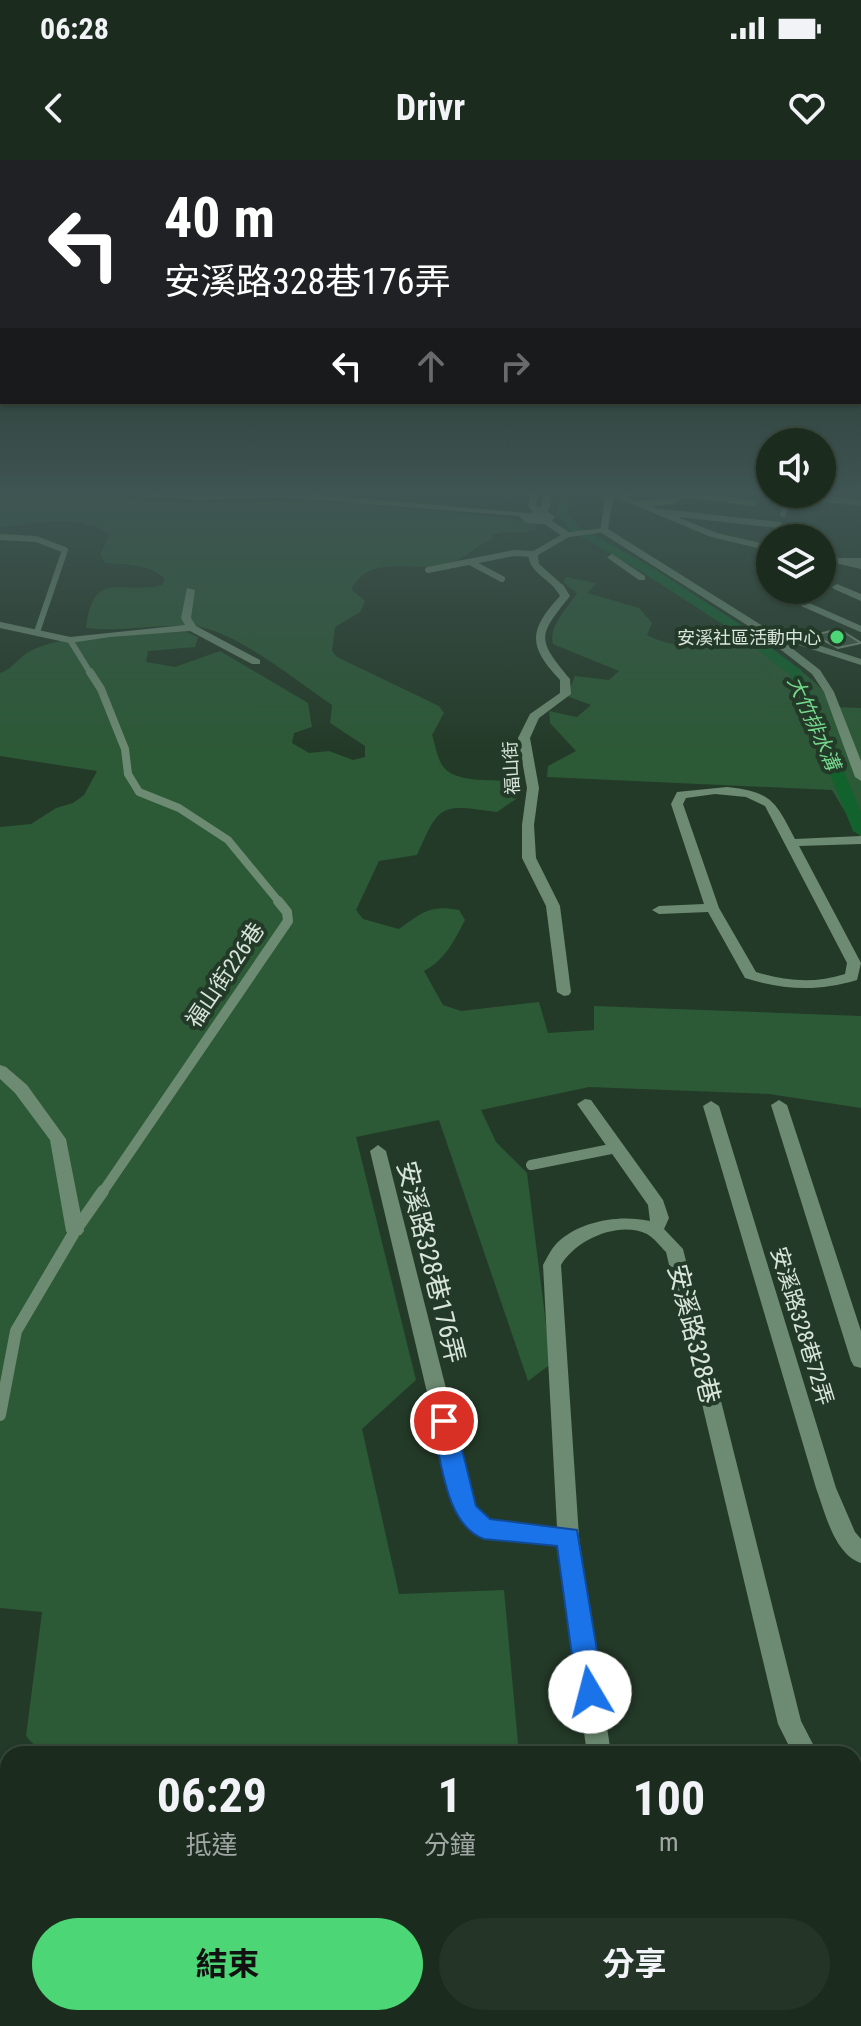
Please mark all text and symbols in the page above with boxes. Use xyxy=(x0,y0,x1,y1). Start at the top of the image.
text: 06:28 xyxy=(40,11,109,46)
icon: back xyxy=(32,86,76,130)
icon: heart xyxy=(785,86,829,130)
text: Drivr xyxy=(396,87,465,129)
text: 40 m xyxy=(164,185,275,251)
icon: left xyxy=(32,192,136,296)
text: 安溪路328巷176弄 xyxy=(164,261,451,303)
icon: left xyxy=(325,344,369,388)
icon: ahead xyxy=(409,344,453,388)
icon: right xyxy=(493,344,537,388)
map controls xyxy=(756,428,836,604)
button: sound xyxy=(756,428,836,508)
button: layers xyxy=(756,524,836,604)
place label: 安溪社區活動中心 xyxy=(677,627,821,648)
marker: 安溪社區活動中心 xyxy=(828,628,846,646)
water label: 大竹排水溝 xyxy=(783,672,847,776)
street label: 福山街 xyxy=(499,740,523,796)
street label: 福山街226巷 xyxy=(181,918,269,1032)
street label: 安溪路328巷176弄 xyxy=(391,1158,471,1366)
street label: 安溪路328巷72弄 xyxy=(766,1244,838,1408)
street label: 安溪路328巷 xyxy=(662,1261,726,1407)
pin xyxy=(410,1387,478,1455)
icon: arrive xyxy=(422,1399,466,1443)
position arrow xyxy=(548,1650,632,1734)
text: 06:29 xyxy=(157,1767,267,1824)
text: 1 xyxy=(438,1767,462,1824)
text: 100 xyxy=(632,1770,705,1827)
text: m xyxy=(659,1827,679,1857)
text: 抵達 xyxy=(186,1830,238,1860)
text: 分鐘 xyxy=(424,1830,476,1860)
button: 結束 xyxy=(32,1918,423,2010)
button: 分享 xyxy=(439,1918,830,2010)

